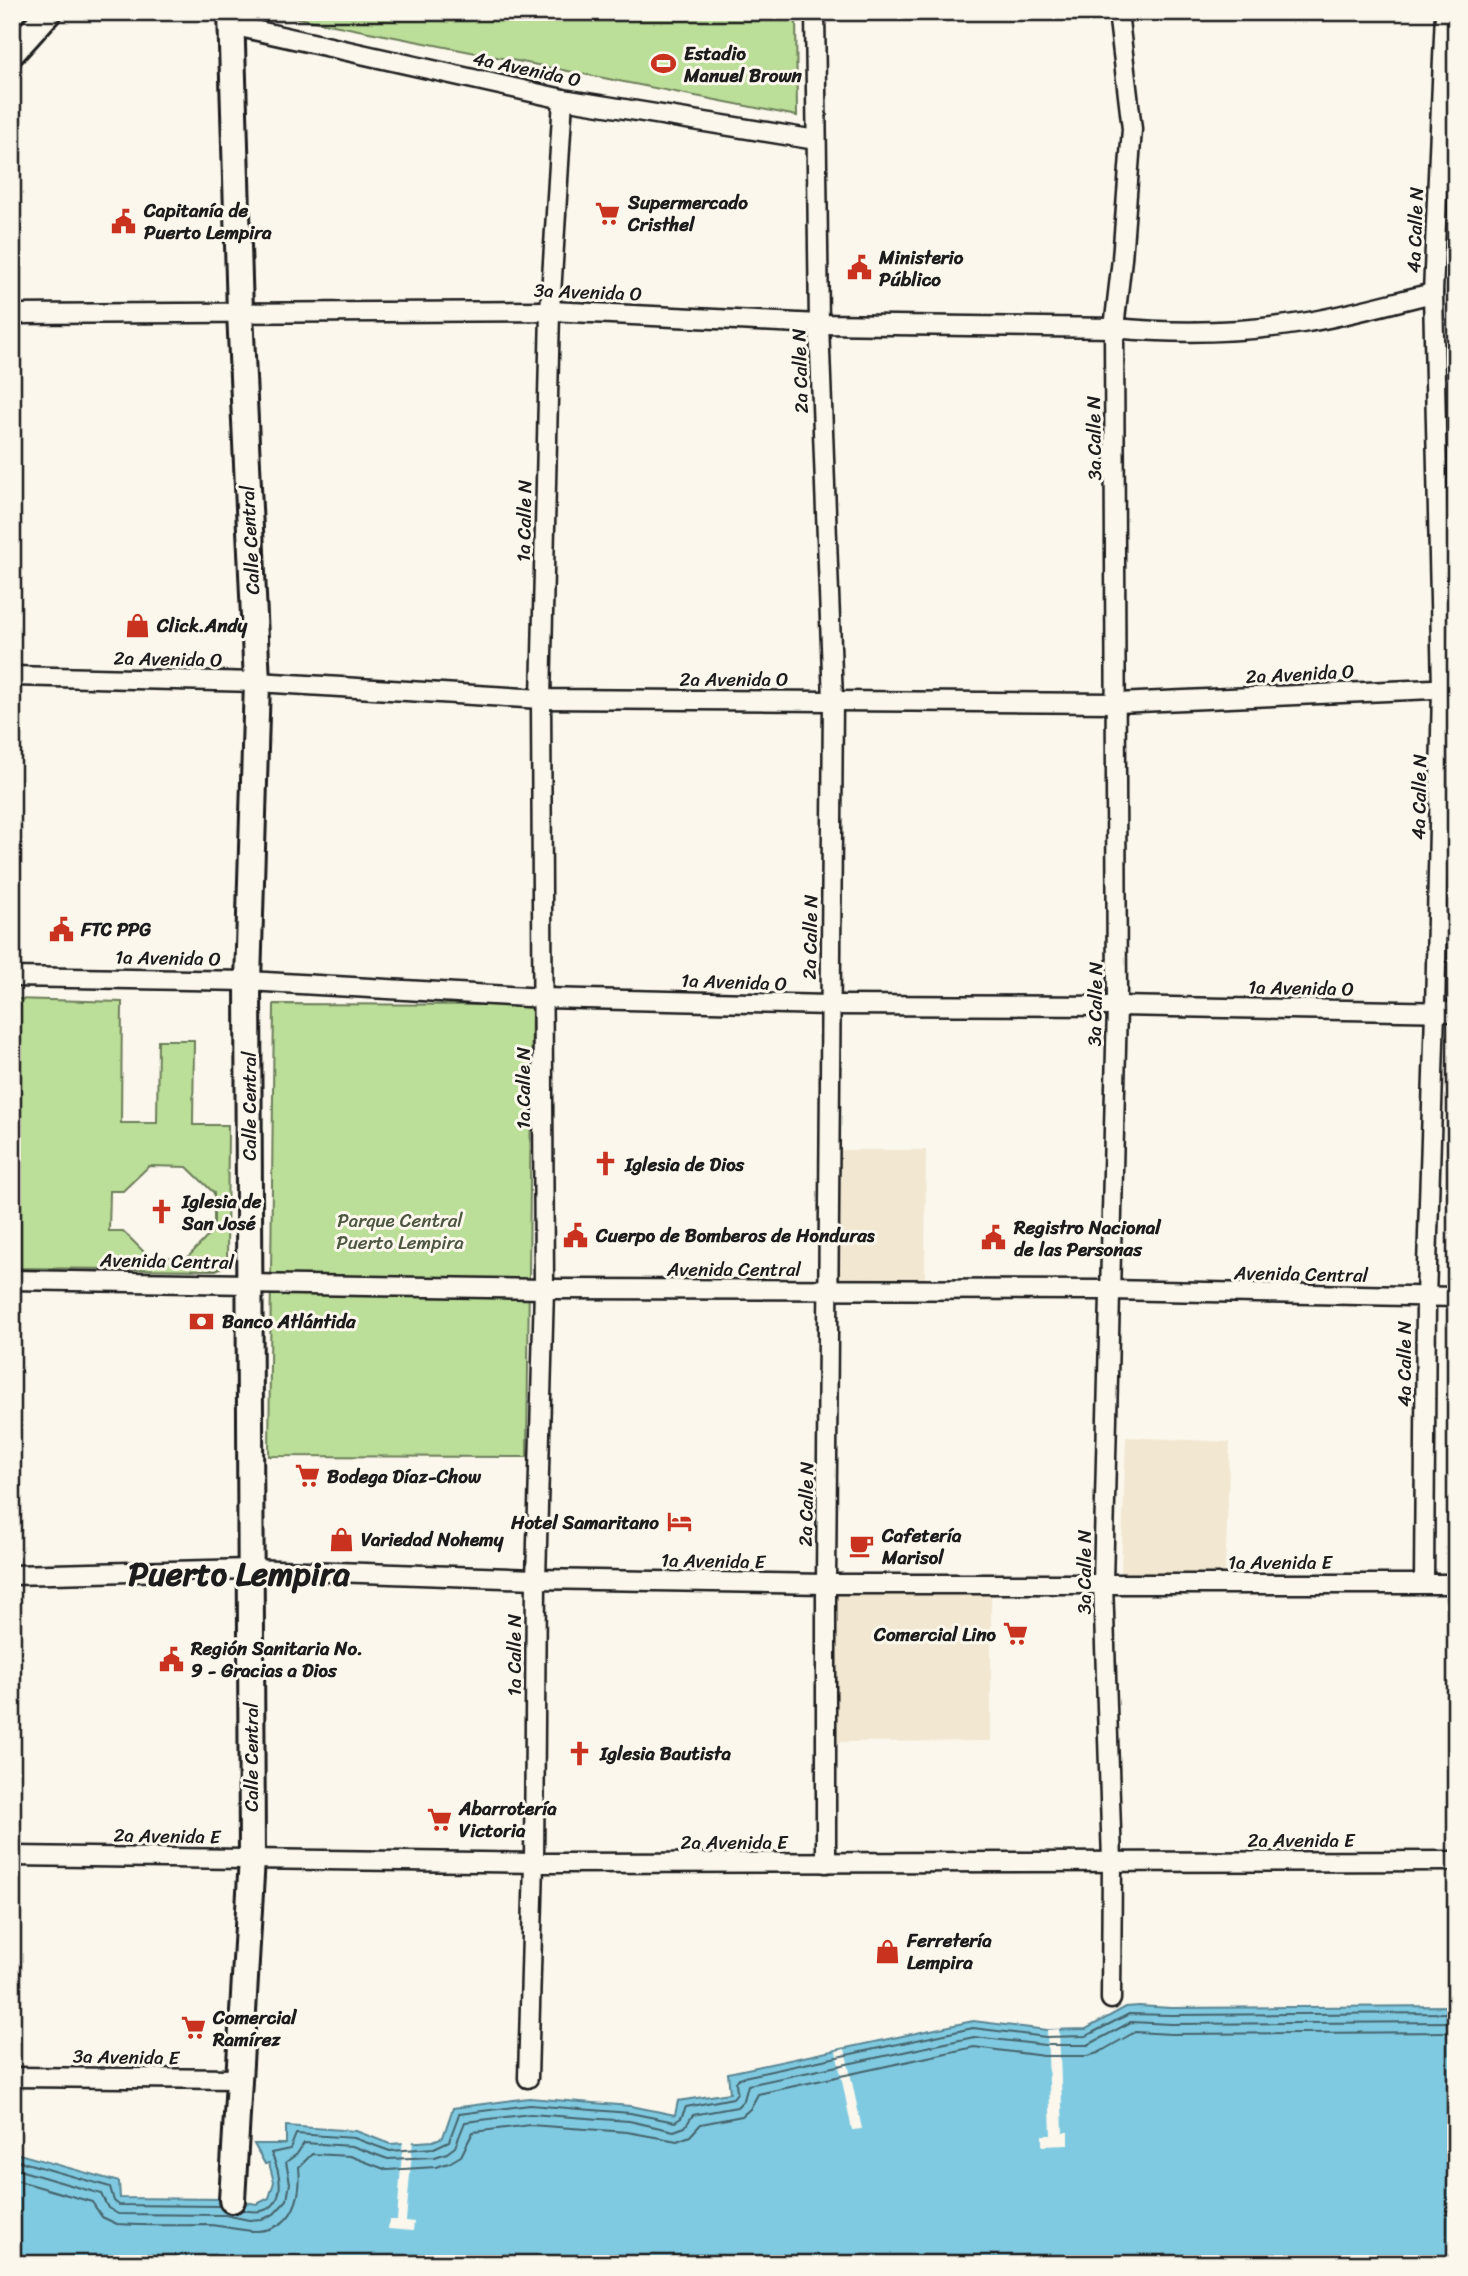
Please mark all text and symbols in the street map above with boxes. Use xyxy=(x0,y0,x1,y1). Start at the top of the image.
place label: Estadio Manuel Brown xyxy=(683,37,803,92)
street label: 4a Avenida O xyxy=(470,41,584,97)
sports icon: Estadio Manuel Brown xyxy=(650,50,678,78)
place label: Supermercado Cristhel xyxy=(627,186,748,241)
street label: 4a Calle N xyxy=(1397,186,1433,274)
place label: Capitanía de Puerto Lempira xyxy=(143,194,272,249)
supermarket icon: Supermercado Cristhel xyxy=(594,199,622,227)
public building icon: Capitanía de Puerto Lempira xyxy=(110,207,138,235)
place label: Ministerio Público xyxy=(878,241,964,296)
public building icon: Ministerio Público xyxy=(845,254,873,282)
street label: 3a Avenida O xyxy=(533,274,643,310)
street label: 2a Calle N xyxy=(782,327,818,414)
street label: 3a Calle N xyxy=(1077,395,1111,481)
street label: 1a Calle N xyxy=(507,479,541,562)
street label: Calle Central xyxy=(231,484,269,595)
place label: Click.Andy xyxy=(156,609,249,642)
shop icon: Click.Andy xyxy=(123,611,151,639)
street label: 2a Avenida O xyxy=(113,642,223,676)
street label: 2a Avenida O xyxy=(1245,655,1355,693)
street label: 2a Avenida O xyxy=(680,663,788,696)
street label: 4a Calle N xyxy=(1402,753,1436,840)
street label: 2a Calle N xyxy=(793,894,827,980)
place label: FTC PPG xyxy=(80,913,151,946)
public building icon: FTC PPG xyxy=(47,915,75,943)
street label: 1a Avenida O xyxy=(115,941,221,975)
street label: 3a Calle N xyxy=(1078,961,1112,1047)
street label: 1a Avenida O xyxy=(680,964,788,1000)
street label: 1a Avenida O xyxy=(1248,971,1354,1005)
street label: 1a Calle N xyxy=(507,1046,540,1129)
street label: Calle Central xyxy=(233,1051,266,1161)
place label: Iglesia de Dios xyxy=(624,1148,746,1181)
church icon: Iglesia de Dios xyxy=(591,1150,619,1178)
place label: Iglesia de San José xyxy=(181,1185,262,1240)
church icon: Iglesia de San José xyxy=(148,1198,176,1226)
park label: Parque Central Puerto Lempira xyxy=(336,1204,464,1259)
place label: Registro Nacional de las Personas xyxy=(1013,1211,1162,1266)
place label: Cuerpo de Bomberos de Honduras xyxy=(595,1219,876,1252)
public building icon: Cuerpo de Bomberos de Honduras xyxy=(562,1221,590,1249)
public building icon: Registro Nacional de las Personas xyxy=(980,1224,1008,1252)
street label: Avenida Central xyxy=(99,1243,235,1279)
street label: Avenida Central xyxy=(666,1253,802,1286)
street label: Avenida Central xyxy=(1233,1256,1369,1292)
place label: Banco Atlántida xyxy=(222,1305,356,1338)
bank icon: Banco Atlántida xyxy=(188,1307,216,1335)
street label: 4a Calle N xyxy=(1388,1320,1421,1407)
place label: Bodega Díaz-Chow xyxy=(327,1460,482,1493)
street label: 2a Calle N xyxy=(789,1461,823,1547)
supermarket icon: Bodega Díaz-Chow xyxy=(293,1462,321,1490)
place label: Hotel Samaritano xyxy=(510,1506,659,1539)
hotel icon: Hotel Samaritano xyxy=(665,1508,693,1536)
place label: Cafetería Marisol xyxy=(881,1519,962,1574)
place label: Variedad Nohemy xyxy=(361,1523,505,1556)
shop icon: Variedad Nohemy xyxy=(327,1525,355,1553)
street label: 3a Calle N xyxy=(1068,1529,1101,1614)
cafe icon: Cafetería Marisol xyxy=(848,1532,876,1560)
street label: 1a Avenida E xyxy=(661,1544,767,1578)
district label: Puerto Lempira xyxy=(128,1545,350,1603)
street label: 1a Avenida E xyxy=(1228,1546,1334,1579)
street label: 1a Calle N xyxy=(498,1613,531,1696)
place label: Comercial Lino xyxy=(873,1618,997,1651)
supermarket icon: Comercial Lino xyxy=(1002,1620,1030,1648)
place label: Región Sanitaria No. 9 - Gracias a Dios xyxy=(190,1632,363,1687)
public building icon: Región Sanitaria No. 9 - Gracias a Dios xyxy=(157,1645,185,1673)
street label: Calle Central xyxy=(235,1702,268,1812)
place label: Iglesia Bautista xyxy=(599,1737,731,1770)
church icon: Iglesia Bautista xyxy=(566,1739,594,1767)
place label: Abarrotería Victoria xyxy=(458,1792,557,1847)
supermarket icon: Abarrotería Victoria xyxy=(425,1805,453,1833)
street label: 2a Avenida E xyxy=(113,1819,222,1853)
street label: 2a Avenida E xyxy=(1247,1824,1356,1857)
street label: 2a Avenida E xyxy=(680,1826,789,1859)
place label: Ferretería Lempira xyxy=(906,1924,992,1979)
shop icon: Ferretería Lempira xyxy=(873,1937,901,1965)
place label: Comercial Ramírez xyxy=(212,2001,298,2056)
supermarket icon: Comercial Ramírez xyxy=(179,2014,207,2042)
street label: 3a Avenida E xyxy=(72,2040,181,2074)

